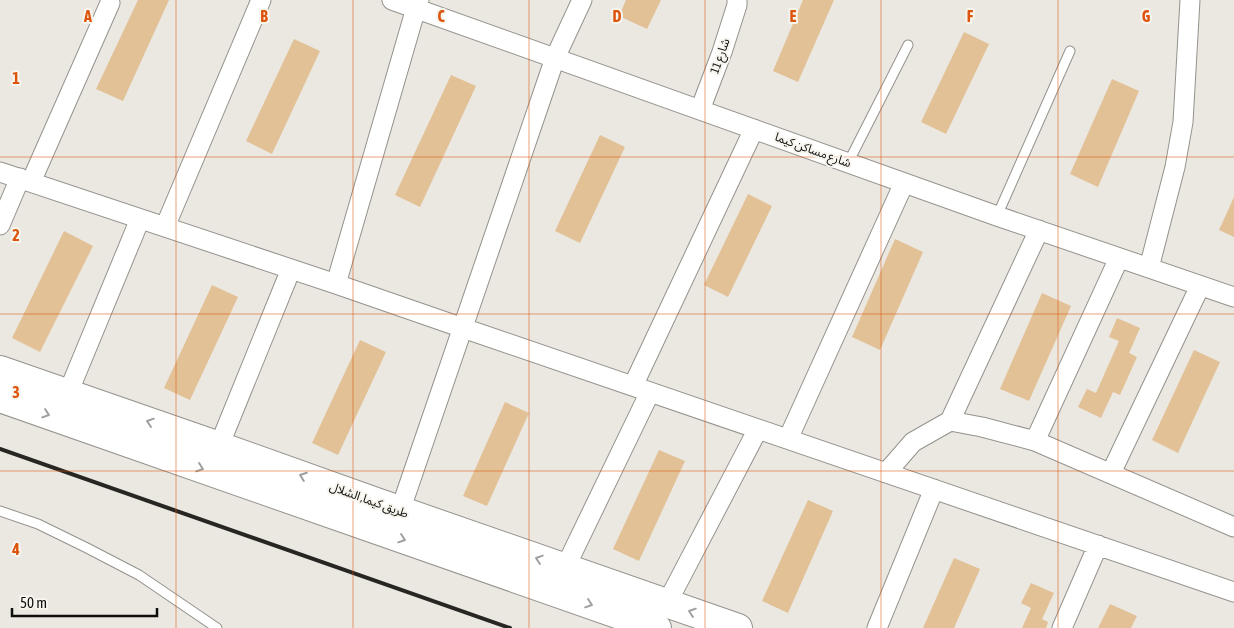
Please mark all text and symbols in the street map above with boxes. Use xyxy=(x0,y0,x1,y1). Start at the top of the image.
text: A xyxy=(83,7,92,25)
text: B xyxy=(260,7,268,25)
text: C xyxy=(437,7,445,25)
text: D xyxy=(613,7,622,25)
text: E xyxy=(790,7,797,25)
text: F xyxy=(967,7,974,25)
text: G xyxy=(1142,7,1151,25)
street label: شارع 11 xyxy=(707,37,734,76)
text: 1 xyxy=(12,69,20,87)
street label: شارع مساكن كيما xyxy=(772,130,853,172)
text: 2 xyxy=(12,226,20,244)
text: 3 xyxy=(12,383,20,401)
one-way arrow xyxy=(41,409,50,419)
one-way arrow xyxy=(146,418,154,428)
one-way arrow xyxy=(195,462,203,472)
one-way arrow xyxy=(299,472,308,482)
street label: طريق كيما, الشلال xyxy=(327,479,410,522)
one-way arrow xyxy=(398,533,406,543)
text: 4 xyxy=(11,540,20,558)
one-way arrow xyxy=(535,555,543,565)
scale bar xyxy=(12,586,158,618)
text: 50 m xyxy=(20,594,47,611)
one-way arrow xyxy=(584,598,593,608)
one-way arrow xyxy=(689,608,697,618)

